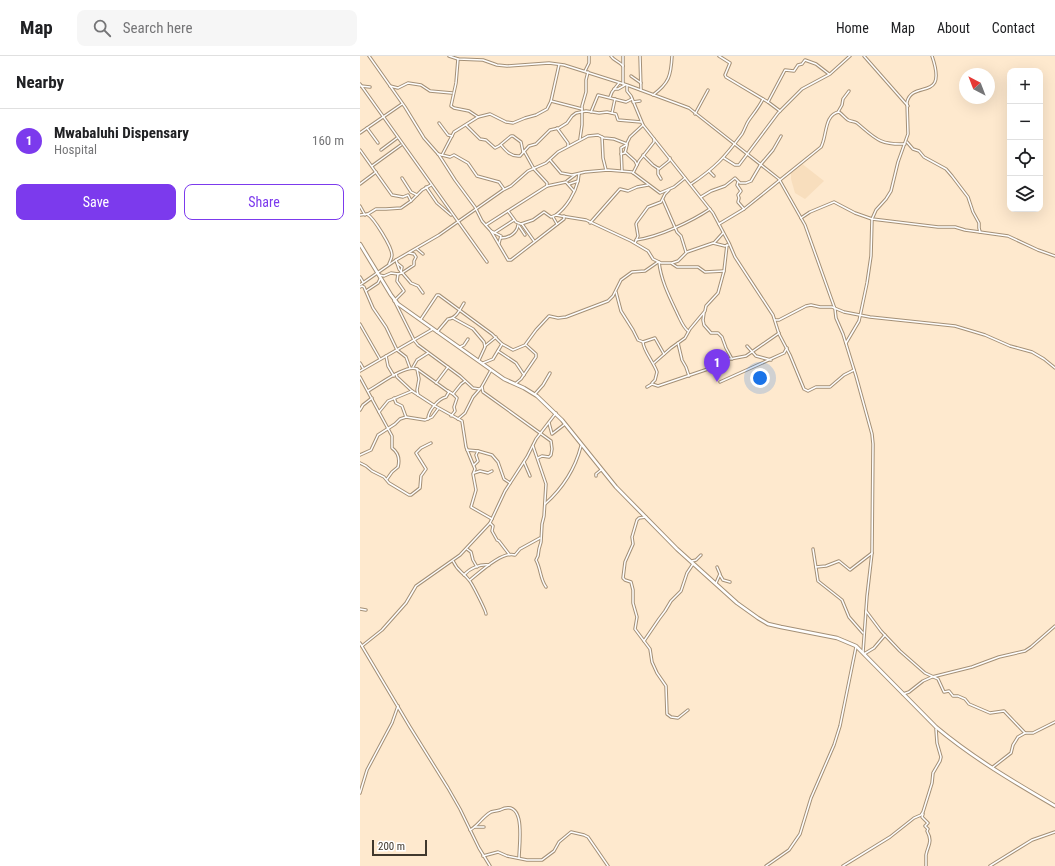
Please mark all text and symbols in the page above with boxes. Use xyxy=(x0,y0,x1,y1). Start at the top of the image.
search box xyxy=(77,10,357,46)
text: Map xyxy=(20,16,53,39)
icon: search xyxy=(91,17,113,39)
text: Search here xyxy=(123,19,193,37)
text: Home xyxy=(836,20,869,36)
text: Map xyxy=(891,20,915,36)
text: About xyxy=(937,20,970,36)
text: Contact xyxy=(992,20,1035,36)
north arrow xyxy=(959,68,995,104)
map controls xyxy=(1007,68,1043,212)
button: + xyxy=(1007,68,1043,104)
text: Nearby xyxy=(16,72,64,92)
button: − xyxy=(1007,104,1043,140)
text: Mwabaluhi Dispensary xyxy=(54,124,189,142)
text: 1 xyxy=(26,133,32,148)
text: 160 m xyxy=(312,133,344,148)
button: locate xyxy=(1007,140,1043,176)
text: Hospital xyxy=(54,142,97,157)
button: layers xyxy=(1007,176,1043,212)
button: Save xyxy=(16,184,176,220)
button: Share xyxy=(184,184,344,220)
pin: 1 xyxy=(704,349,730,382)
your location xyxy=(750,368,770,388)
scale bar xyxy=(372,838,427,857)
text: 200 m xyxy=(378,840,405,853)

